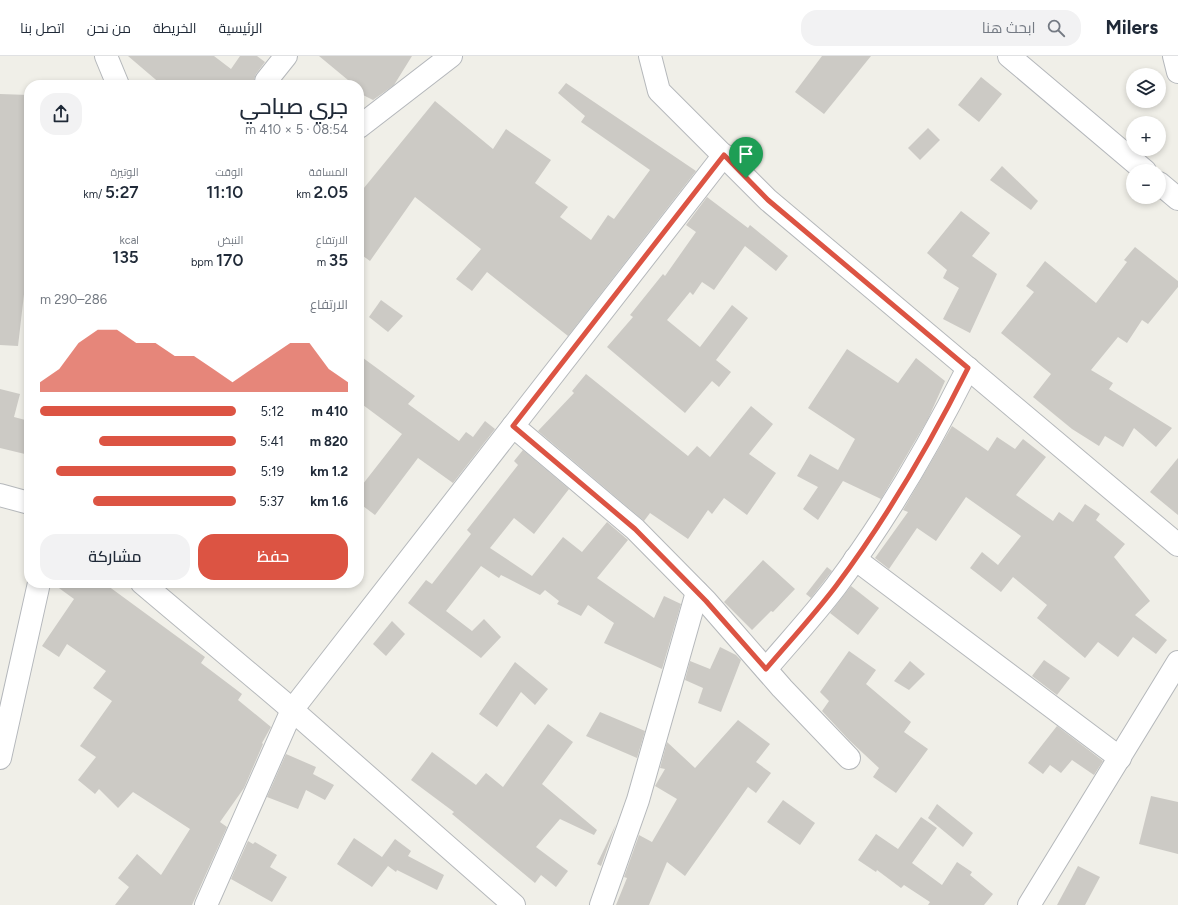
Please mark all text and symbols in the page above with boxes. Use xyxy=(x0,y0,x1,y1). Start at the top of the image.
search box xyxy=(801,10,1081,46)
text: Milers xyxy=(1105,16,1158,39)
icon: search xyxy=(1045,17,1067,39)
text: ابحث هنا xyxy=(982,19,1035,37)
text: اتصل بنا xyxy=(20,20,65,37)
text: من نحن xyxy=(87,20,131,37)
text: الخريطة xyxy=(153,20,197,37)
text: الرئيسية xyxy=(219,20,263,37)
map controls xyxy=(1126,68,1166,204)
button: layers xyxy=(1126,68,1166,108)
button: share xyxy=(40,93,82,135)
text: جري صباحي xyxy=(240,93,348,120)
button: + xyxy=(1126,116,1166,156)
text: 08:54 · 5 × 410 m xyxy=(245,122,348,137)
pin xyxy=(729,137,763,178)
icon: arrive xyxy=(735,143,757,165)
button: − xyxy=(1126,164,1166,204)
text: الوتيرة xyxy=(110,166,139,179)
text: الوقت xyxy=(215,166,243,179)
text: المسافة xyxy=(309,166,348,179)
text: 5:27 xyxy=(105,182,139,202)
text: 11:10 xyxy=(206,182,243,202)
text: 2.05 xyxy=(314,182,348,202)
text: /km xyxy=(83,188,105,201)
text: km xyxy=(296,188,314,201)
text: kcal xyxy=(119,234,139,247)
text: النبض xyxy=(217,234,243,247)
text: الارتفاع xyxy=(316,234,348,247)
text: 135 xyxy=(112,247,139,267)
text: 170 xyxy=(216,250,243,270)
text: 35 xyxy=(329,250,348,270)
text: bpm xyxy=(191,256,216,269)
text: m xyxy=(317,256,329,269)
text: 286–290 m xyxy=(40,292,107,307)
text: الارتفاع xyxy=(310,297,348,312)
text: 5:12 xyxy=(261,404,284,419)
text: 410 m xyxy=(311,404,348,419)
text: 5:41 xyxy=(260,434,284,449)
text: 820 m xyxy=(310,434,348,449)
text: 5:19 xyxy=(261,464,284,479)
text: 1.2 km xyxy=(310,464,348,479)
text: 5:37 xyxy=(259,494,284,509)
text: 1.6 km xyxy=(310,494,348,509)
button: مشاركة xyxy=(40,534,190,580)
button: حفظ xyxy=(198,534,348,580)

